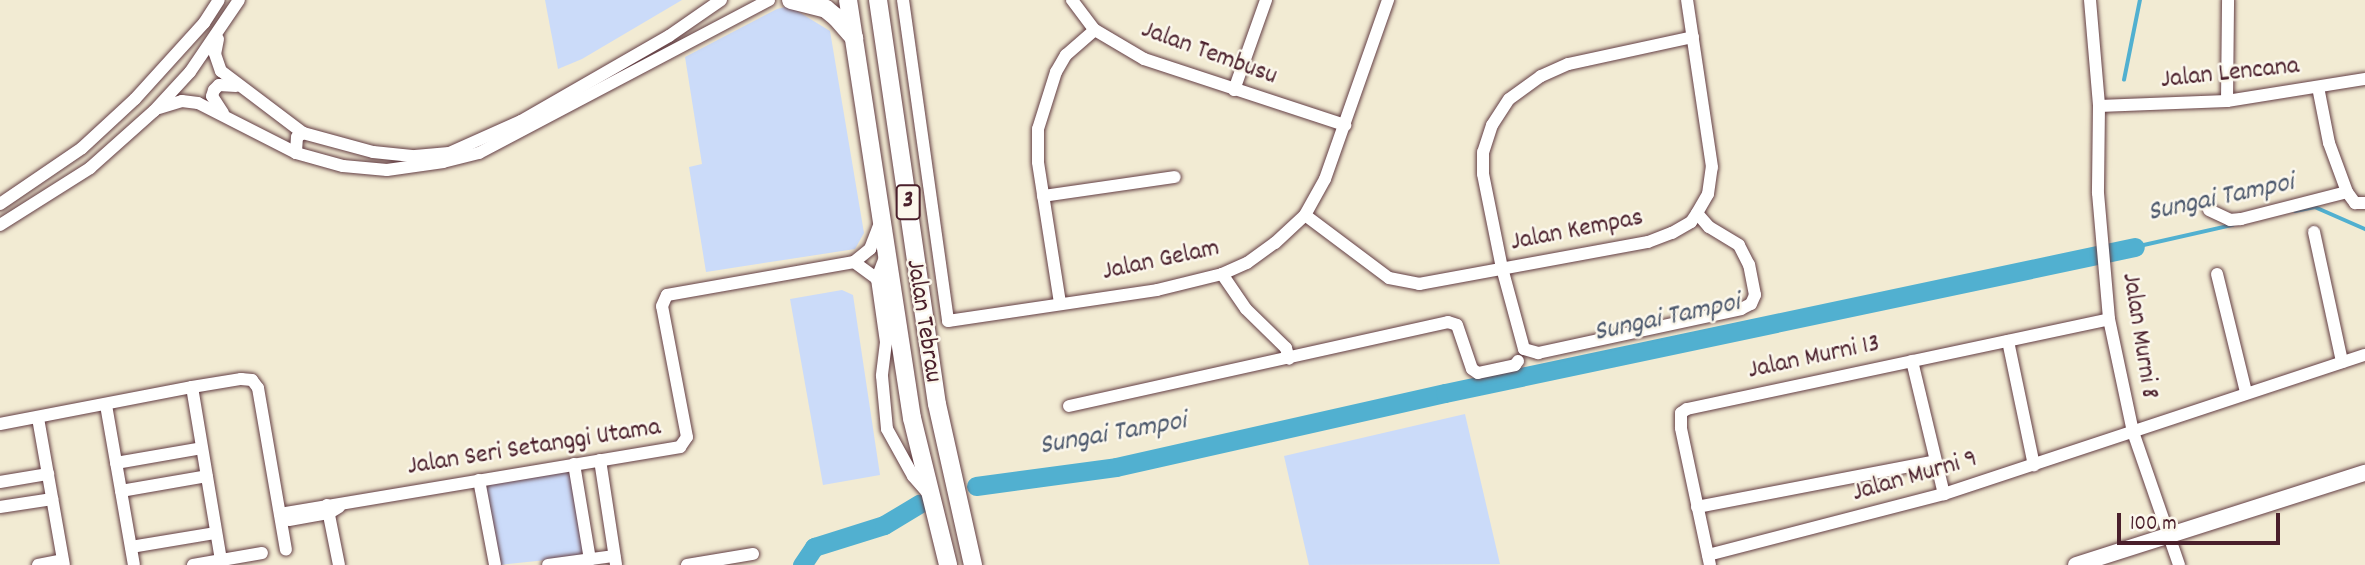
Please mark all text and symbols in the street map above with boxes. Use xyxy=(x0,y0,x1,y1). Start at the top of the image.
street label: Jalan Tembusu xyxy=(1137,15,1281,93)
street label: Jalan Lencana xyxy=(2159,51,2301,97)
water label: Sungai Tampoi xyxy=(2145,167,2297,231)
road number: 3 xyxy=(894,182,922,222)
street label: Jalan Kempas xyxy=(1508,203,1646,259)
street label: Jalan Gelam xyxy=(1100,233,1222,289)
street label: Jalan Tebrau xyxy=(898,257,948,385)
street label: Jalan Murni 8 xyxy=(2114,271,2164,401)
water label: Sungai Tampoi xyxy=(1591,287,1743,351)
street label: Jalan Murni 13 xyxy=(1745,329,1883,387)
water label: Sungai Tampoi xyxy=(1037,406,1189,464)
street label: Jalan Seri Setanggi Utama xyxy=(405,413,663,483)
street label: Jalan Murni 9 xyxy=(1849,444,1981,510)
scale bar xyxy=(2120,498,2283,542)
text: 100 m xyxy=(2130,510,2177,540)

